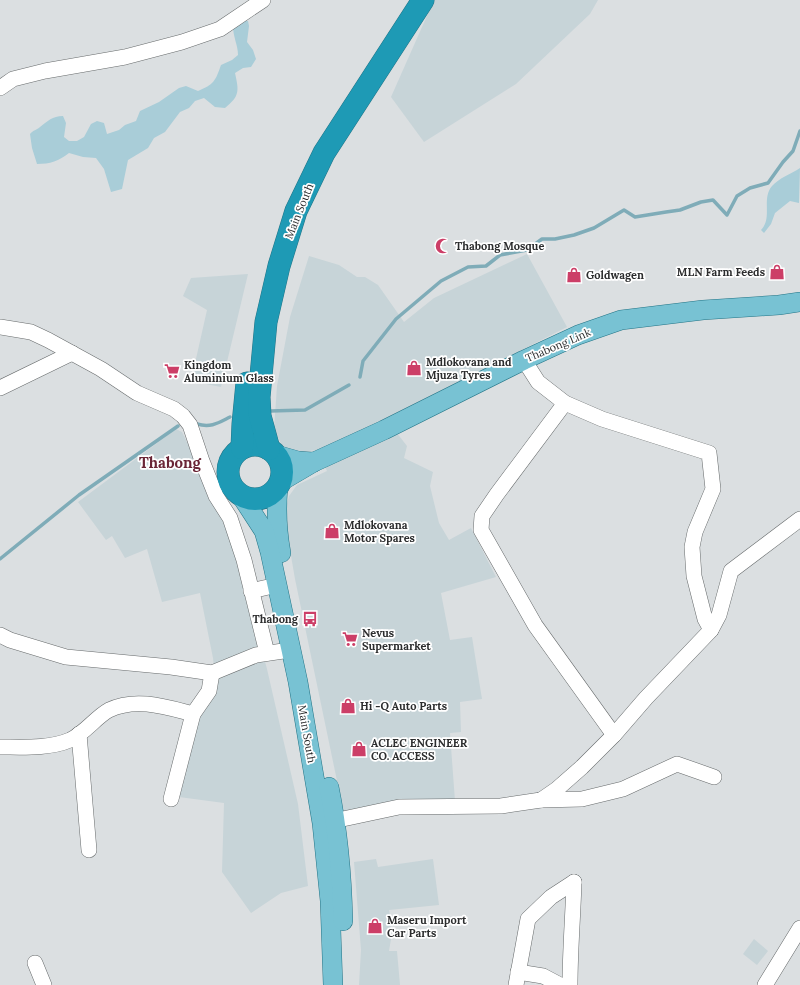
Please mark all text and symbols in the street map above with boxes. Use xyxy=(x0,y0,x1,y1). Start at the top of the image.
street label: Main South xyxy=(282,181,317,241)
mosque icon: Thabong Mosque xyxy=(434,237,452,255)
place label: Thabong Mosque xyxy=(455,239,544,253)
shop icon: MLN Farm Feeds xyxy=(768,263,786,281)
place label: MLN Farm Feeds xyxy=(677,265,765,279)
shop icon: Goldwagen xyxy=(565,266,583,284)
place label: Goldwagen xyxy=(586,268,644,282)
street label: Thabong Link xyxy=(523,325,593,365)
place label: Mdlokovana and Mjuza Tyres xyxy=(426,355,512,382)
place label: Kingdom Aluminium Glass xyxy=(184,358,274,385)
shop icon: Mdlokovana and Mjuza Tyres xyxy=(405,359,423,377)
supermarket icon: Kingdom Aluminium Glass xyxy=(163,362,181,380)
district label: Thabong xyxy=(139,453,202,472)
place label: Mdlokovana Motor Spares xyxy=(344,518,415,545)
shop icon: Mdlokovana Motor Spares xyxy=(323,522,341,540)
bus stop icon: Thabong xyxy=(301,610,319,628)
place label: Thabong xyxy=(253,612,299,626)
place label: Nevus Supermarket xyxy=(362,626,431,653)
supermarket icon: Nevus Supermarket xyxy=(341,630,359,648)
shop icon: Hi -Q Auto Parts xyxy=(339,697,357,715)
place label: Hi -Q Auto Parts xyxy=(360,699,447,713)
street label: Main South xyxy=(295,704,319,764)
place label: ACLEC ENGINEER CO. ACCESS xyxy=(371,736,468,763)
shop icon: ACLEC ENGINEER CO. ACCESS xyxy=(350,740,368,758)
place label: Maseru Import Car Parts xyxy=(387,913,467,940)
shop icon: Maseru Import Car Parts xyxy=(366,917,384,935)

